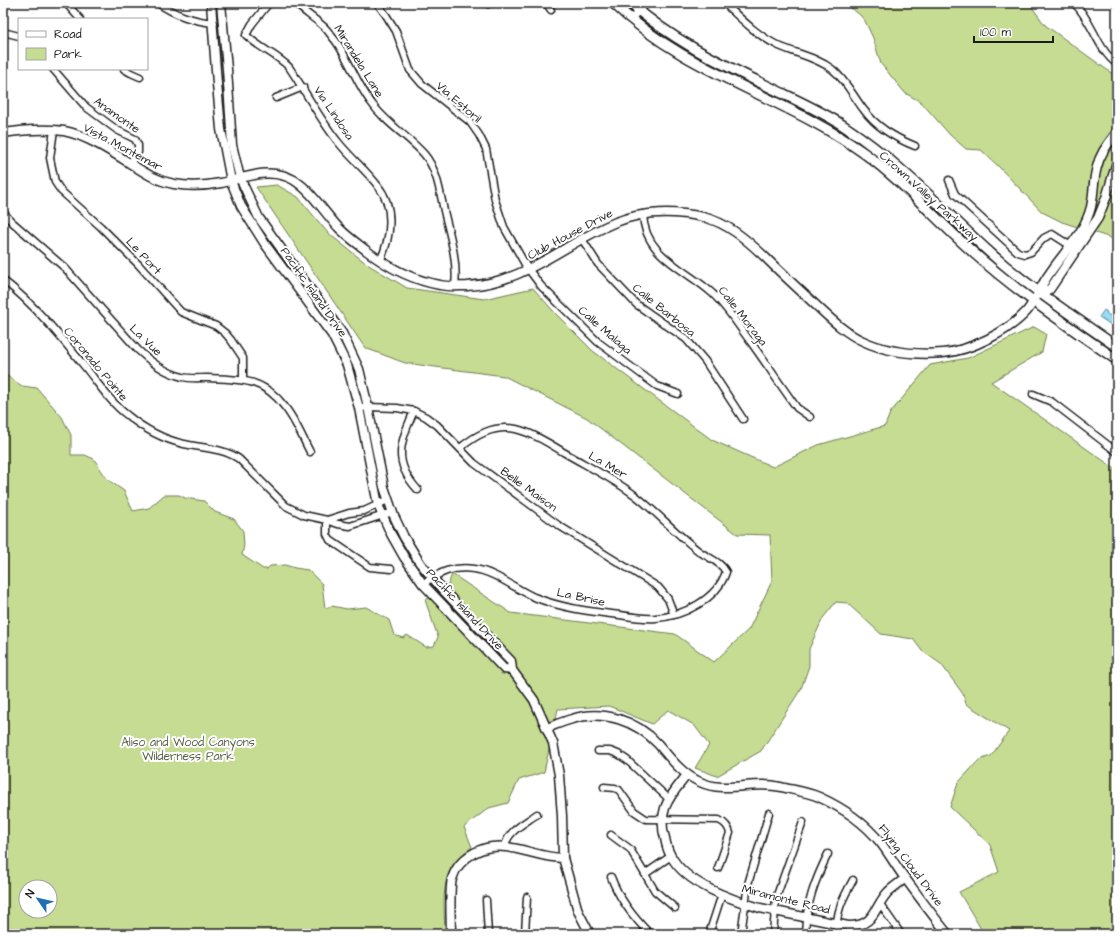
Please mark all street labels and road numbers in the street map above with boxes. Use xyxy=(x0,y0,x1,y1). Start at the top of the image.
street label: Mirandela Lane xyxy=(329,22,388,101)
street label: Via Estoril xyxy=(432,78,485,127)
street label: Via Lindosa xyxy=(309,83,358,143)
street label: Anamonte xyxy=(90,93,144,138)
street label: Vista Montemar xyxy=(80,119,166,176)
street label: Crown Valley Parkway xyxy=(875,147,982,246)
street label: Club House Drive xyxy=(525,205,616,264)
street label: Le Port xyxy=(122,234,165,279)
street label: Pacific Island Drive xyxy=(276,244,351,341)
street label: Calle Barbosa xyxy=(629,280,699,341)
street label: Calle Moraga xyxy=(713,283,771,350)
street label: Calle Malaga xyxy=(574,302,635,359)
street label: La Vue xyxy=(126,321,166,360)
street label: Coronado Pointe xyxy=(60,324,132,405)
street label: La Mer xyxy=(585,448,631,484)
street label: Belle Maison xyxy=(497,463,561,516)
street label: Pacific Island Drive xyxy=(422,565,507,654)
street label: La Brise xyxy=(555,584,607,611)
street label: Flying Cloud Drive xyxy=(873,821,947,911)
street label: Miramonte Road xyxy=(740,880,832,919)

